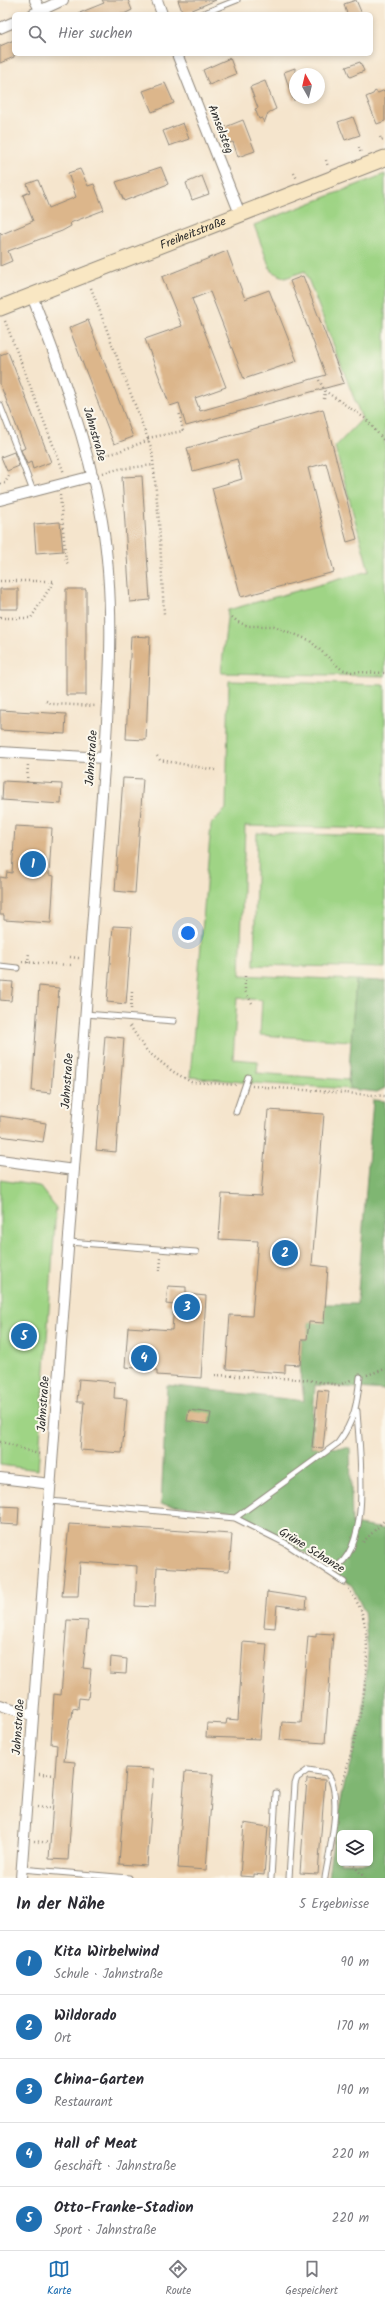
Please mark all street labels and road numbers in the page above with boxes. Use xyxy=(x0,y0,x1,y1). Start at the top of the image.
street label: Amselsteg xyxy=(202,102,239,157)
street label: Freiheitstraße xyxy=(157,212,230,255)
street label: Jahnstraße xyxy=(78,405,112,464)
street label: Jahnstraße xyxy=(80,729,103,787)
street label: Jahnstraße xyxy=(56,1052,79,1110)
street label: Jahnstraße xyxy=(32,1375,55,1433)
street label: Grüne Schanze xyxy=(275,1523,349,1579)
street label: Jahnstraße xyxy=(7,1698,30,1756)

